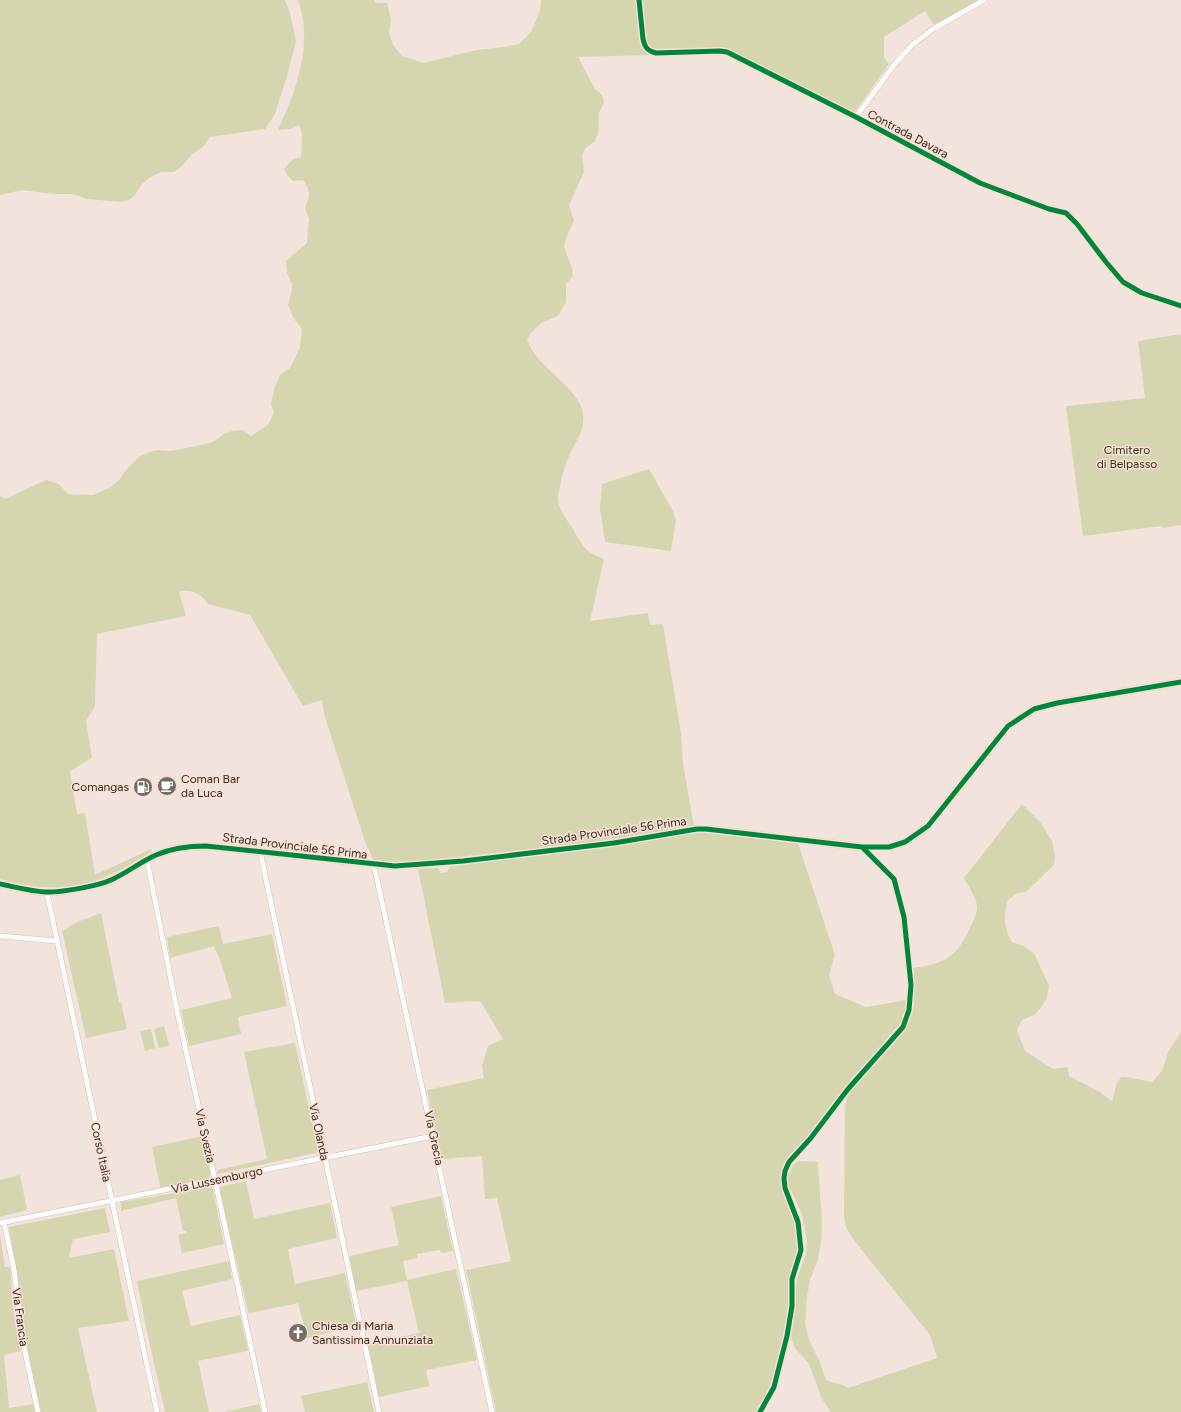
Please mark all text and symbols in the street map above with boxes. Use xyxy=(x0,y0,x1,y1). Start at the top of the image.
street label: Contrada Davara xyxy=(865,107,951,161)
park label: Cimitero di Belpasso xyxy=(1097,443,1157,471)
place label: Coman Bar da Luca xyxy=(181,772,240,800)
cafe icon: Coman Bar da Luca xyxy=(156,775,178,797)
fuel station icon: Comangas xyxy=(132,776,154,798)
place label: Comangas xyxy=(72,780,129,794)
street label: Strada Provinciale 56 Prima xyxy=(541,814,687,848)
street label: Strada Provinciale 56 Prima xyxy=(222,830,368,862)
street label: Via Olanda xyxy=(306,1102,332,1162)
street label: Via Svezia xyxy=(192,1108,218,1164)
street label: Via Grecia xyxy=(421,1109,447,1167)
street label: Corso Italia xyxy=(88,1121,114,1183)
street label: Via Lussemburgo xyxy=(170,1163,264,1197)
street label: Via Francia xyxy=(9,1287,31,1347)
place label: Chiesa di Maria Santissima Annunziata xyxy=(312,1319,433,1347)
church icon: Chiesa di Maria Santissima Annunziata xyxy=(287,1322,309,1344)

